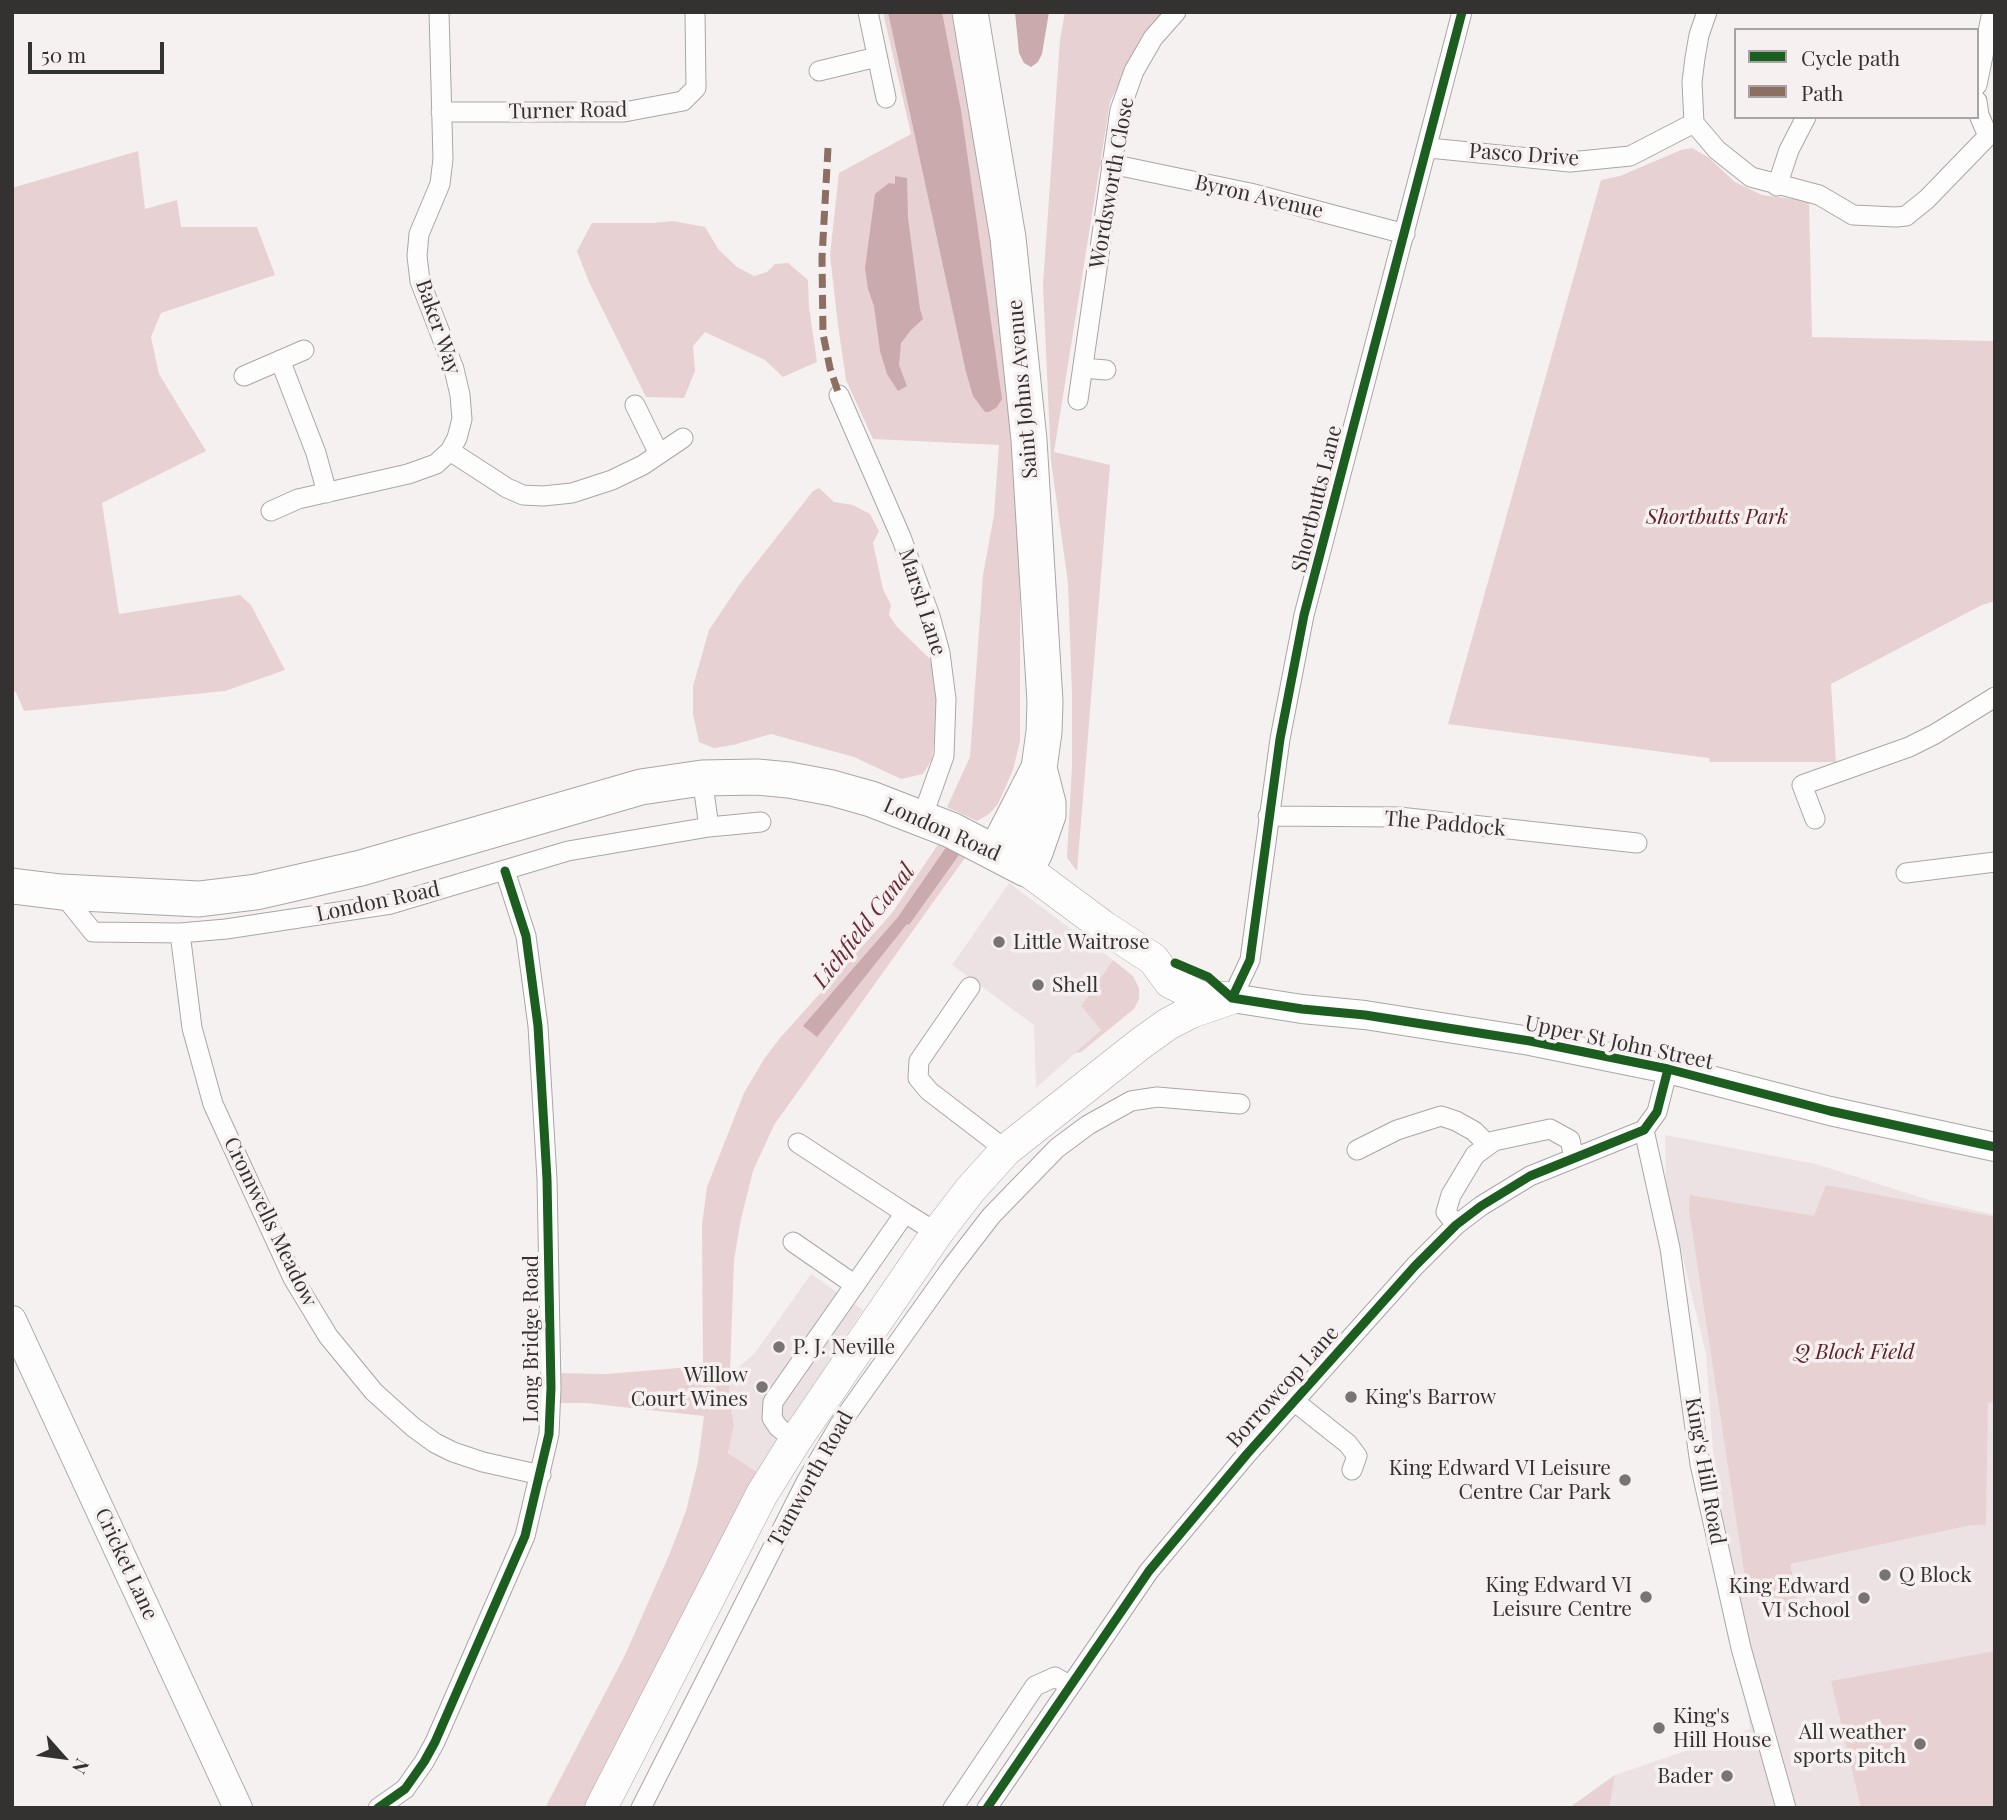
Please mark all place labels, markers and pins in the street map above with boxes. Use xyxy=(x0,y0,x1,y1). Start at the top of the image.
place label: Little Waitrose xyxy=(1013,929,1150,955)
marker: Little Waitrose xyxy=(991,934,1007,950)
place label: Shell xyxy=(1052,972,1098,998)
marker: Shell xyxy=(1030,977,1046,993)
place label: P. J. Neville xyxy=(793,1334,895,1360)
marker: P. J. Neville xyxy=(771,1339,787,1355)
place label: Willow Court Wines xyxy=(631,1362,748,1412)
marker: Willow Court Wines xyxy=(754,1379,770,1395)
place label: King's Barrow xyxy=(1365,1384,1496,1410)
marker: King's Barrow xyxy=(1343,1389,1359,1405)
place label: King Edward VI Leisure Centre Car Park xyxy=(1389,1455,1611,1505)
marker: King Edward VI Leisure Centre Car Park xyxy=(1617,1472,1633,1488)
place label: Q Block xyxy=(1899,1562,1972,1588)
marker: Q Block xyxy=(1877,1567,1893,1583)
place label: King Edward VI Leisure Centre xyxy=(1485,1572,1632,1622)
place label: King Edward VI School xyxy=(1729,1573,1850,1623)
marker: King Edward VI Leisure Centre xyxy=(1638,1589,1654,1605)
marker: King Edward VI School xyxy=(1856,1590,1872,1606)
place label: King's Hill House xyxy=(1673,1703,1772,1753)
place label: All weather sports pitch xyxy=(1793,1719,1906,1769)
marker: King's Hill House xyxy=(1651,1720,1667,1736)
marker: All weather sports pitch xyxy=(1912,1736,1928,1752)
place label: Bader xyxy=(1657,1763,1713,1789)
marker: Bader xyxy=(1719,1768,1735,1784)

